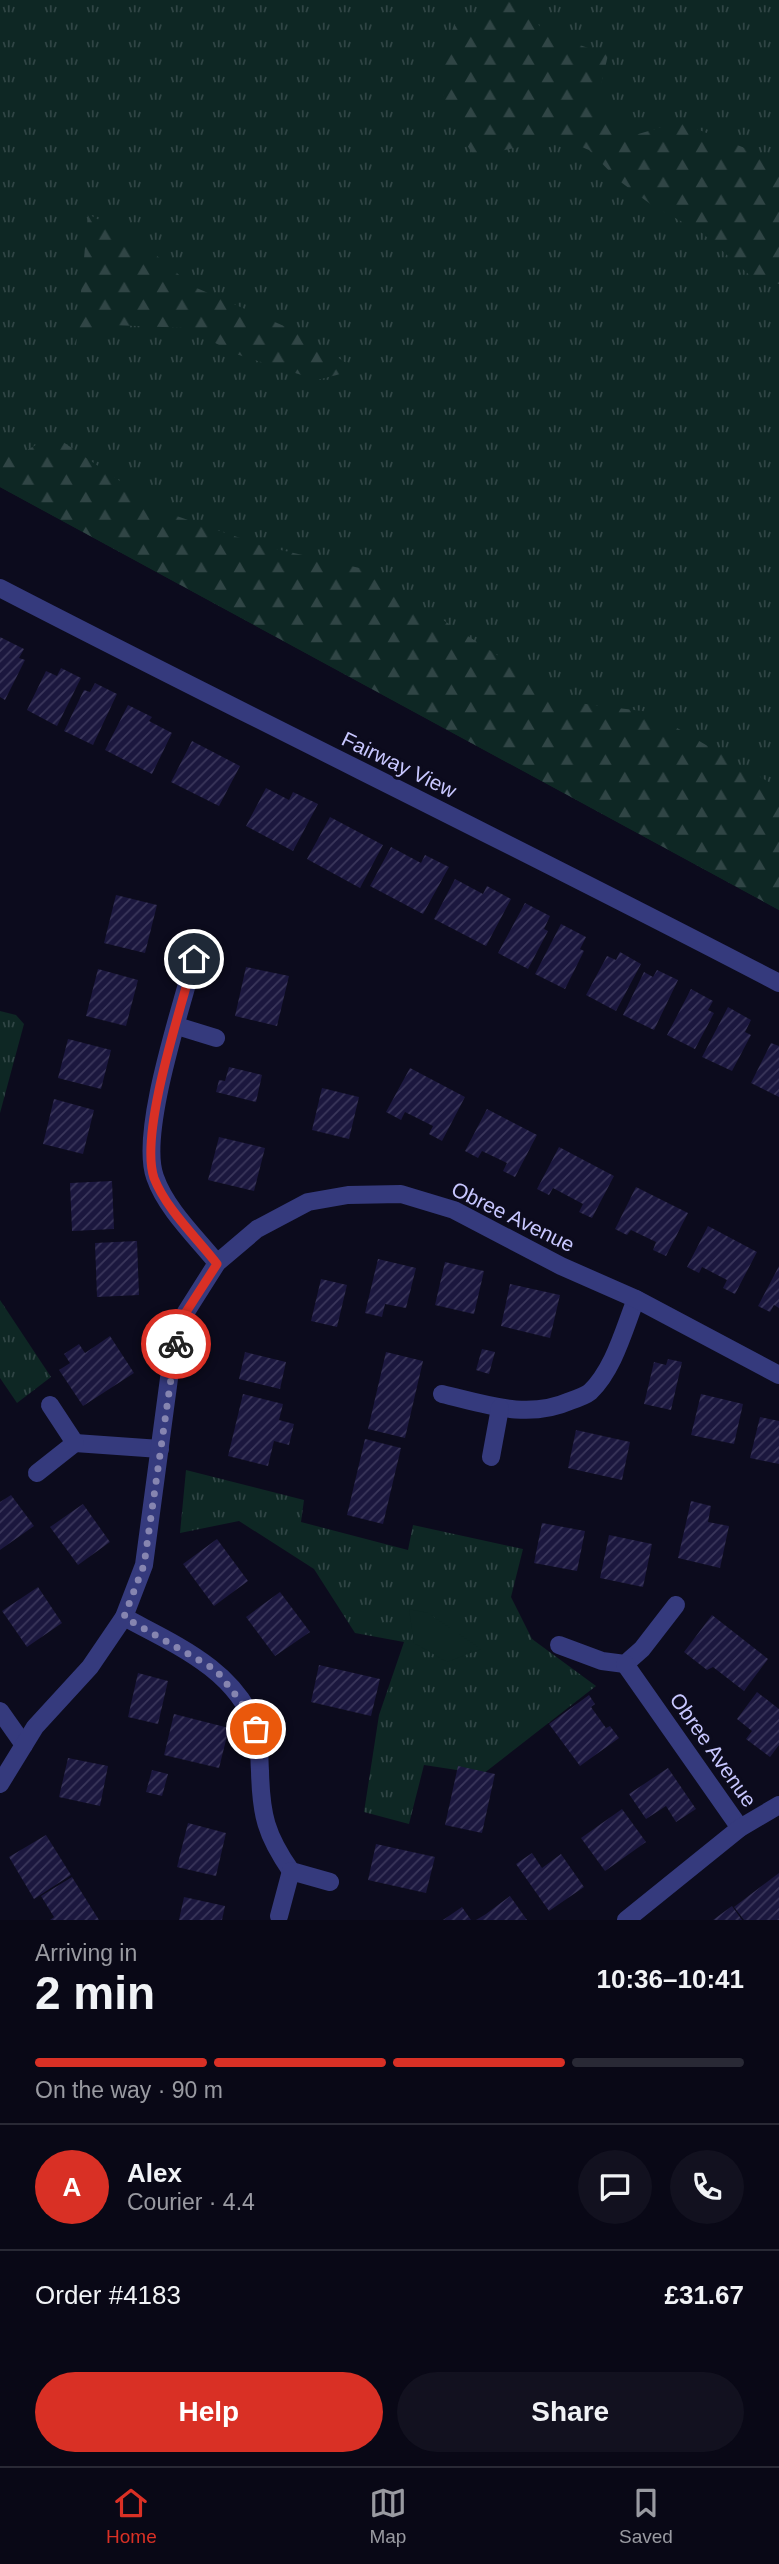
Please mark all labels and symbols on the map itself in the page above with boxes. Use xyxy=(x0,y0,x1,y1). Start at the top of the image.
street label: Fairway View xyxy=(338,727,461,803)
pin xyxy=(164,929,224,989)
street label: Obree Avenue xyxy=(448,1177,578,1256)
courier xyxy=(141,1309,211,1379)
street label: Obree Avenue xyxy=(666,1688,761,1811)
pin xyxy=(226,1699,286,1759)

